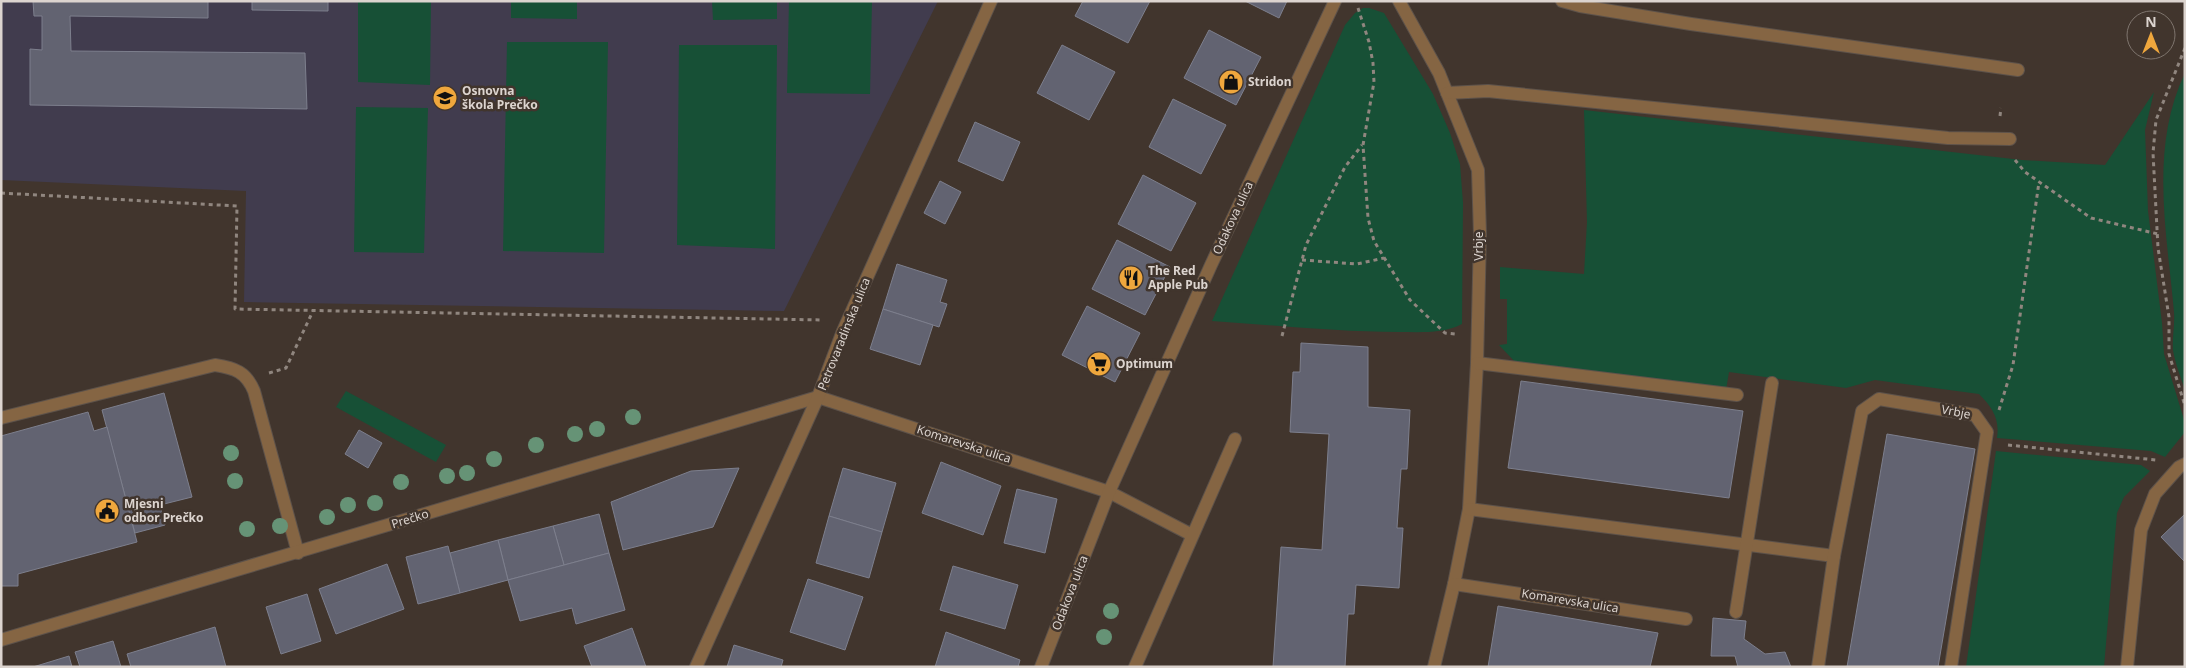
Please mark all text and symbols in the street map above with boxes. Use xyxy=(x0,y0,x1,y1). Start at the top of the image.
north arrow xyxy=(2126,10,2176,60)
text: N xyxy=(2145,12,2157,31)
shop icon: Stridon xyxy=(1218,69,1244,95)
place label: Stridon xyxy=(1248,73,1292,90)
place label: Osnovna škola Prečko xyxy=(462,82,538,113)
school or university icon: Osnovna škola Prečko xyxy=(432,85,458,111)
street label: Odakova ulica xyxy=(1208,178,1257,257)
street label: Vrbje xyxy=(1470,231,1487,261)
place label: The Red Apple Pub xyxy=(1148,262,1209,293)
restaurant icon: The Red Apple Pub xyxy=(1118,265,1144,291)
street label: Petrovaradinska ulica xyxy=(813,275,874,393)
supermarket icon: Optimum xyxy=(1086,351,1112,377)
place label: Optimum xyxy=(1116,355,1173,372)
street label: Vrbje xyxy=(1940,400,1972,423)
street label: Komarevska ulica xyxy=(915,420,1013,467)
place label: Mjesni odbor Prečko xyxy=(124,495,204,526)
public building icon: Mjesni odbor Prečko xyxy=(94,498,120,524)
street label: Prečko xyxy=(389,505,431,532)
street label: Odakova ulica xyxy=(1047,553,1092,633)
street label: Komarevska ulica xyxy=(1520,584,1620,617)

